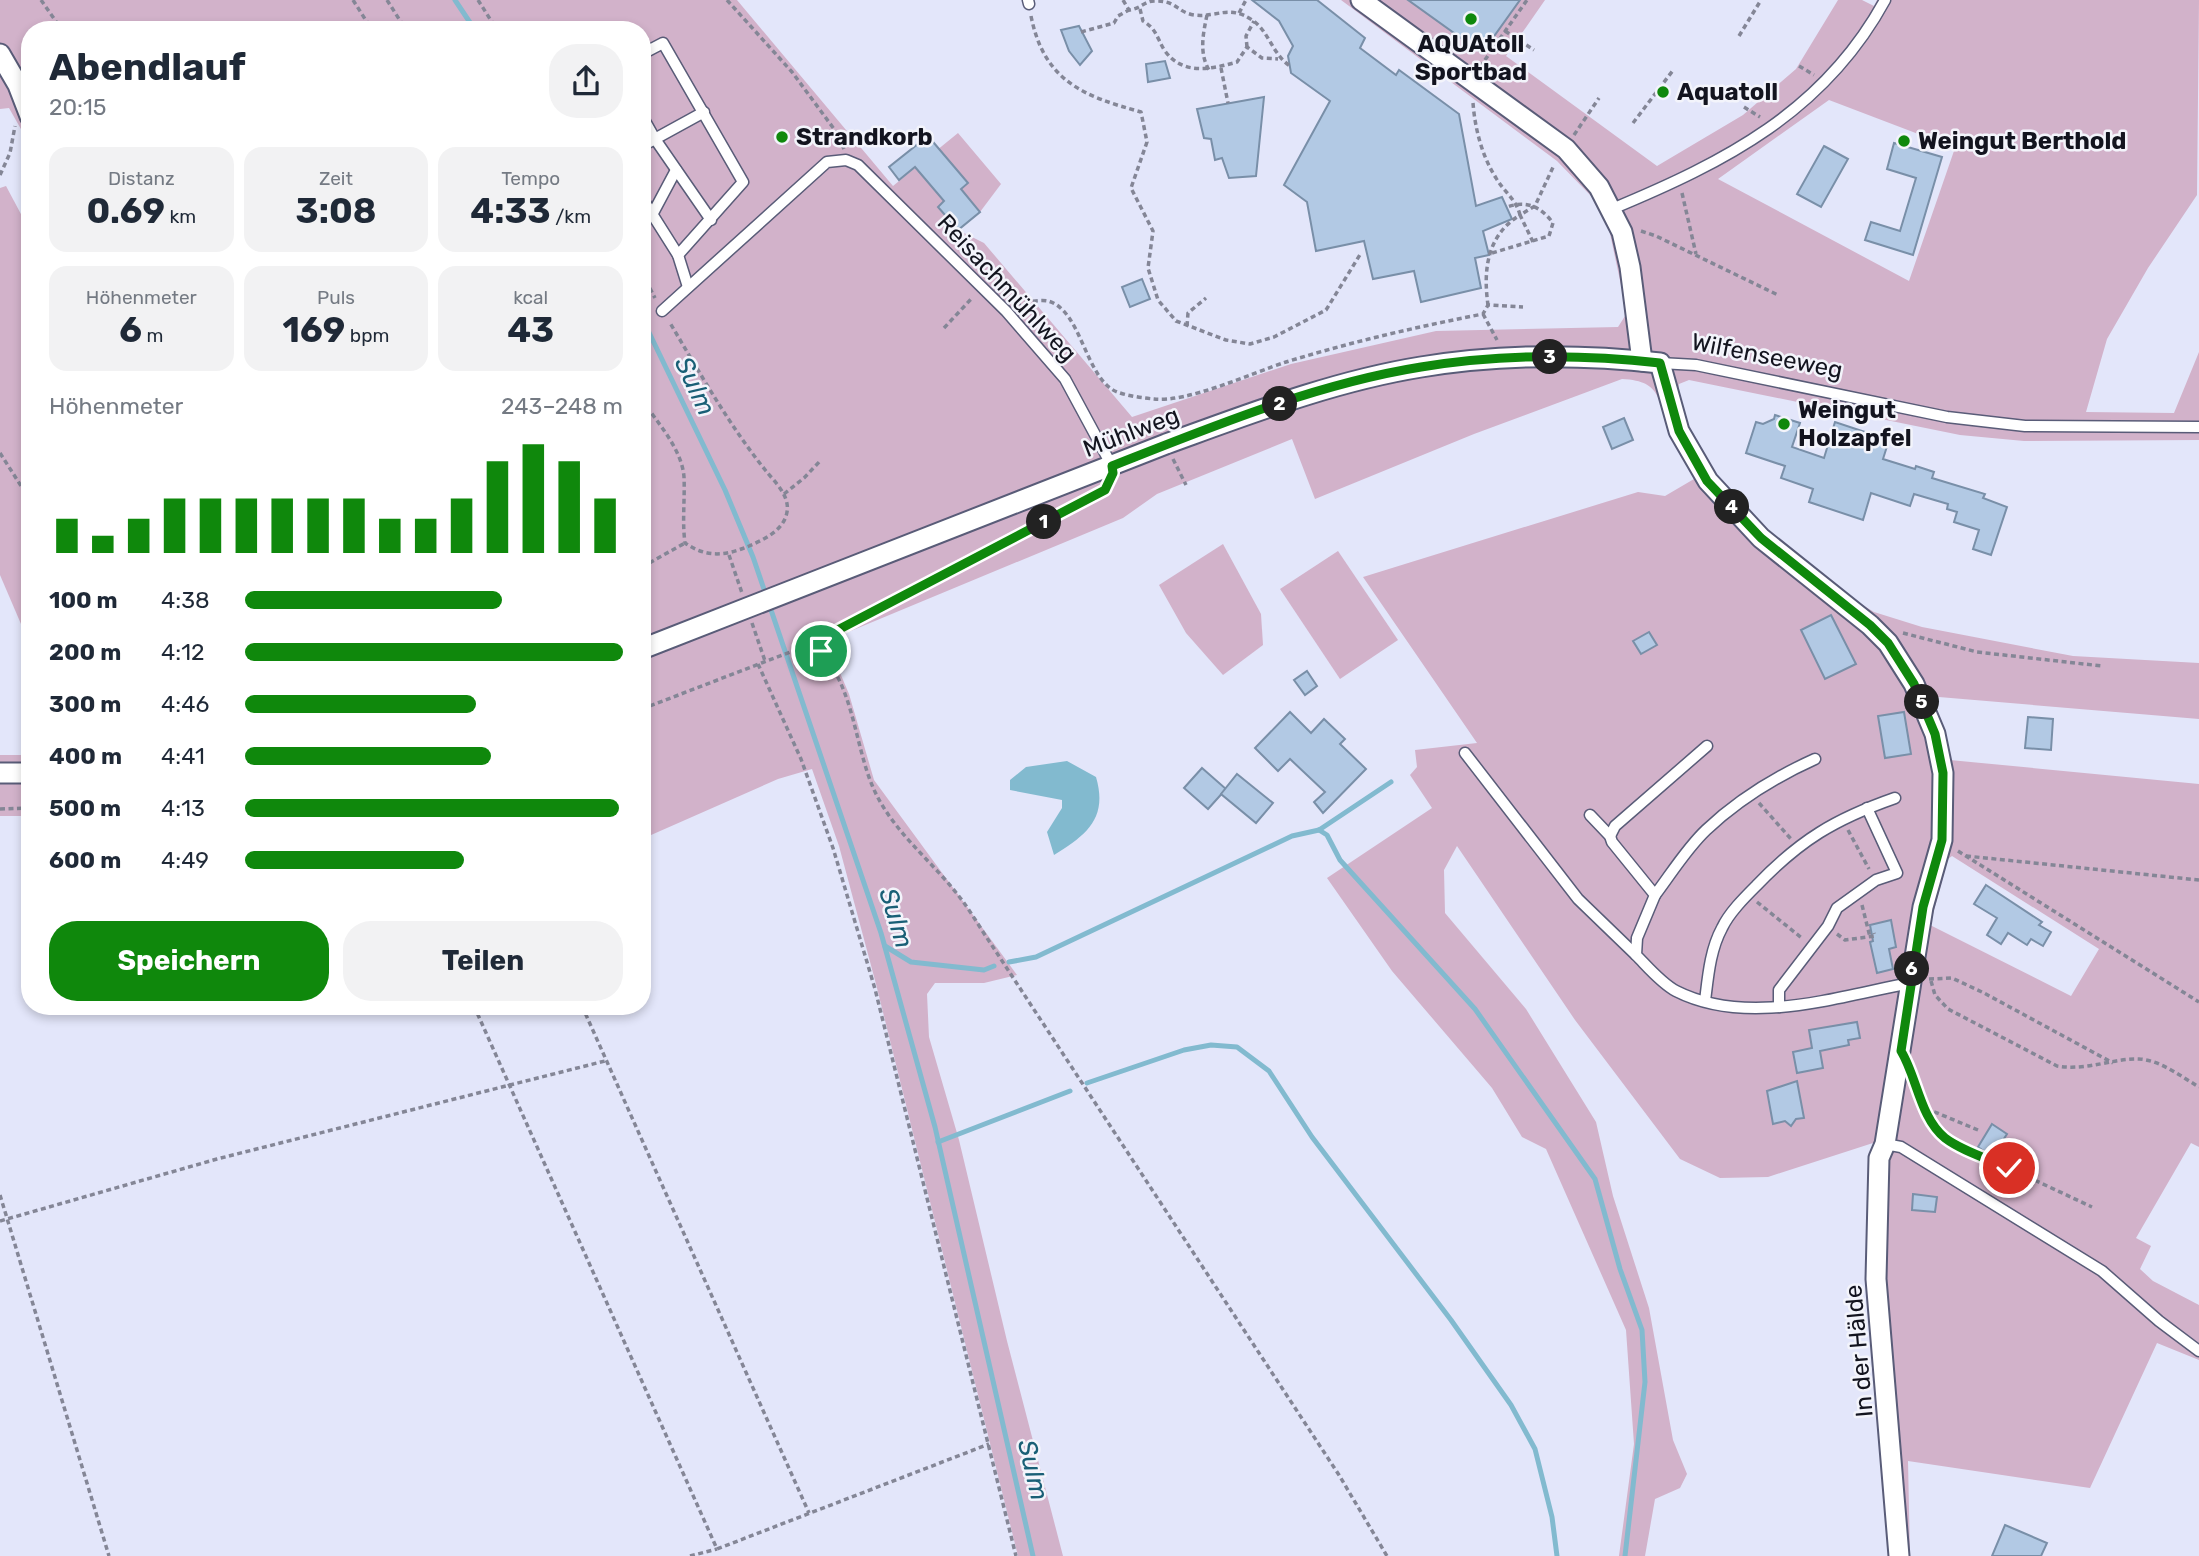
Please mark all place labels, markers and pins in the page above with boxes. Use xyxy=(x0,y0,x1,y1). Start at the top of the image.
marker: AQUAtoll Sportbad xyxy=(1463,11,1479,27)
place label: AQUAtoll Sportbad xyxy=(1415,30,1527,86)
place label: Aquatoll xyxy=(1677,78,1778,106)
marker: Aquatoll xyxy=(1655,84,1671,100)
place label: Strandkorb xyxy=(796,123,933,151)
place label: Weingut Berthold xyxy=(1918,127,2127,155)
marker: Strandkorb xyxy=(774,129,790,145)
marker: Weingut Berthold xyxy=(1896,133,1912,149)
pin: 3 xyxy=(1532,340,1568,374)
pin: 2 xyxy=(1262,386,1298,422)
place label: Weingut Holzapfel xyxy=(1798,396,1912,452)
marker: Weingut Holzapfel xyxy=(1776,416,1792,432)
pin: 4 xyxy=(1714,490,1750,524)
pin: 1 xyxy=(1026,504,1062,540)
pin xyxy=(791,621,851,681)
pin: 5 xyxy=(1904,684,1940,720)
pin: 6 xyxy=(1895,951,1930,986)
pin xyxy=(1979,1138,2039,1198)

